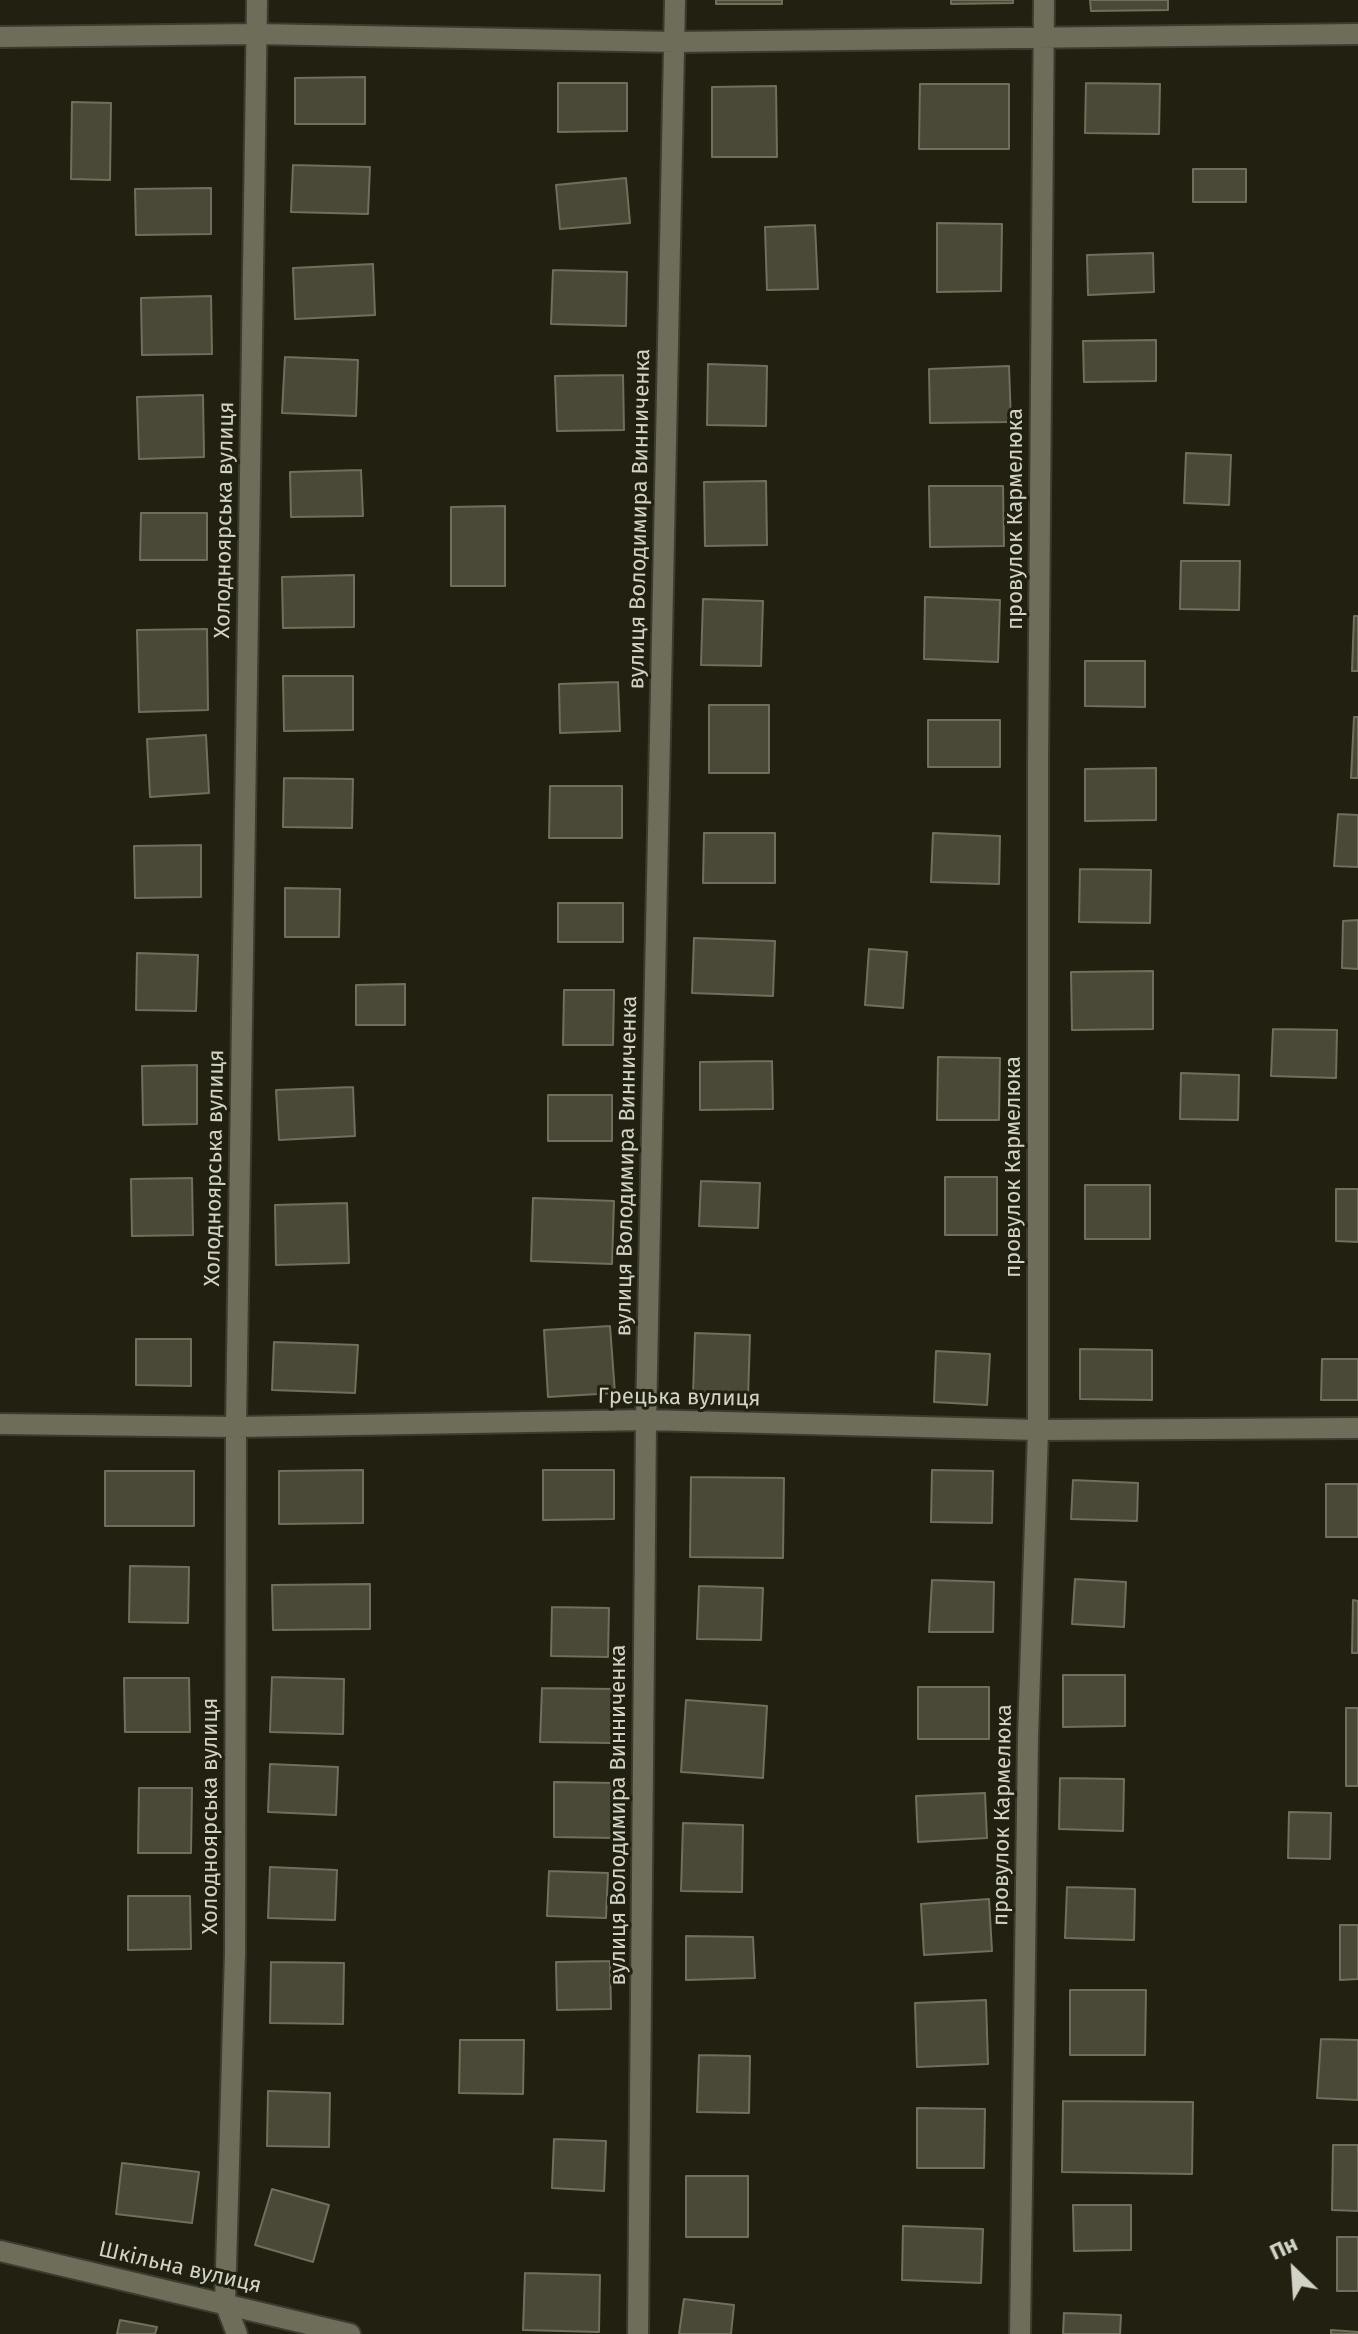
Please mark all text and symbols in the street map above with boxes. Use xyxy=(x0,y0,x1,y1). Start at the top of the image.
street label: вулиця Володимира Винниченка xyxy=(624,348,656,690)
street label: Холодноярська вулиця xyxy=(210,401,240,639)
street label: провулок Кармелюка xyxy=(1003,408,1029,630)
street label: вулиця Володимира Винниченка xyxy=(611,995,643,1337)
street label: Холодноярська вулиця xyxy=(200,1049,230,1287)
street label: провулок Кармелюка xyxy=(1001,1056,1027,1278)
street label: Грецька вулиця xyxy=(597,1383,761,1413)
street label: вулиця Володимира Винниченка xyxy=(606,1645,632,1985)
street label: Холодноярська вулиця xyxy=(198,1698,224,1934)
street label: провулок Кармелюка xyxy=(988,1704,1018,1926)
north arrow xyxy=(1254,2230,1334,2310)
text: Пн xyxy=(1265,2230,1302,2266)
street label: Шкільна вулиця xyxy=(96,2236,264,2300)

